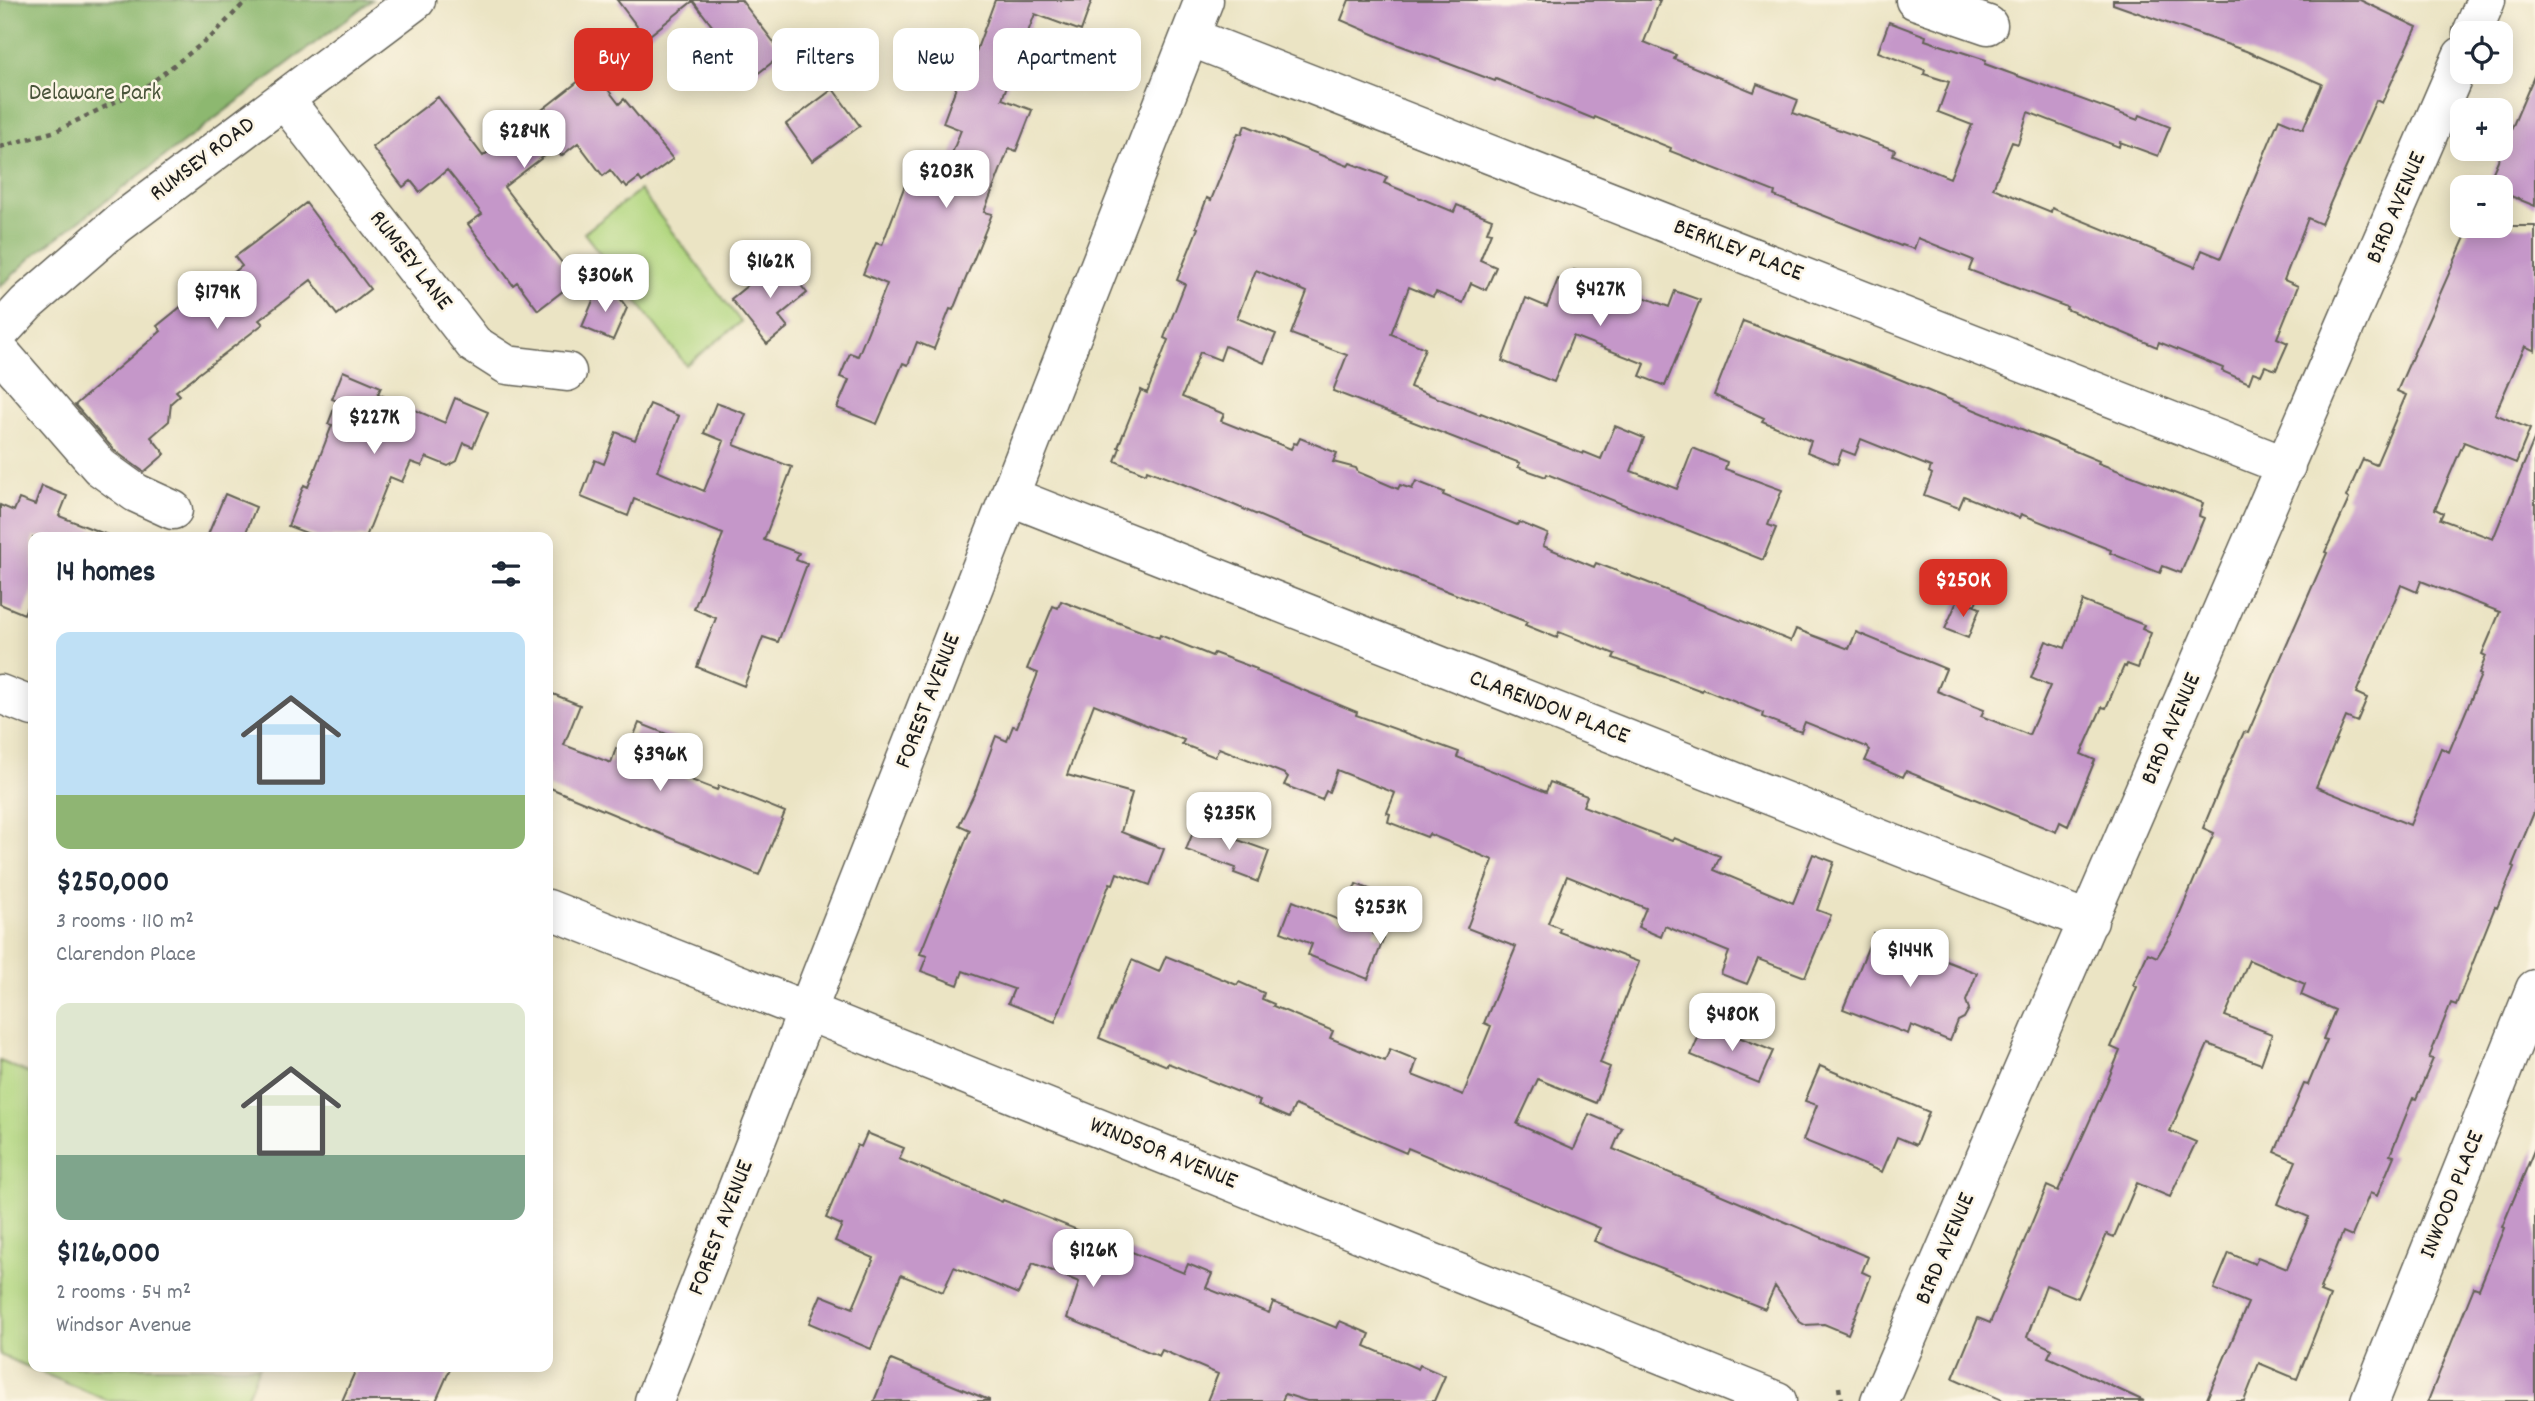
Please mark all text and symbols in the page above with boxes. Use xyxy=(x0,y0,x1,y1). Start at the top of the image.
map controls xyxy=(2450,21,2513,238)
button: locate xyxy=(2450,21,2513,84)
chip: Buy xyxy=(574,28,653,91)
chip: Rent xyxy=(667,28,758,91)
chip: Filters xyxy=(772,28,879,91)
chip: New xyxy=(893,28,979,91)
chip: Apartment xyxy=(993,28,1141,91)
park label: Delaware Park xyxy=(29,77,161,111)
button: + xyxy=(2450,98,2513,161)
street label: RUMSEY ROAD xyxy=(143,109,263,211)
pin: $284K xyxy=(475,110,573,170)
text: $284K xyxy=(498,116,550,149)
street label: BIRD AVENUE xyxy=(2358,147,2436,269)
pin: $203K xyxy=(897,150,995,210)
text: $203K xyxy=(918,156,974,189)
button: − xyxy=(2450,175,2513,238)
street label: RUMSEY LANE xyxy=(360,204,460,318)
street label: BERKLEY PLACE xyxy=(1668,211,1808,291)
pin: $162K xyxy=(721,240,819,300)
text: $162K xyxy=(746,246,794,279)
pin: $306K xyxy=(556,254,654,314)
text: $306K xyxy=(577,260,633,293)
pin: $427K xyxy=(1551,268,1649,328)
pin: $179K xyxy=(168,272,266,331)
text: $427K xyxy=(1575,274,1625,307)
text: $179K xyxy=(194,277,240,310)
pin: $227K xyxy=(325,396,423,456)
text: $227K xyxy=(348,402,400,435)
text: 14 homes xyxy=(56,553,155,596)
icon: filters xyxy=(487,555,525,593)
pin: $250K xyxy=(1914,560,2012,619)
text: $250K xyxy=(1935,565,1991,598)
street label: FOREST AVENUE xyxy=(888,628,970,774)
street label: CLARENDON PLACE xyxy=(1464,662,1634,754)
street label: BIRD AVENUE xyxy=(2133,668,2211,790)
icon: home xyxy=(228,677,354,803)
pin: $396K xyxy=(611,734,709,793)
text: $396K xyxy=(633,739,687,772)
pin: $235K xyxy=(1180,792,1278,852)
text: $235K xyxy=(1202,798,1256,831)
text: $250,000 xyxy=(56,863,169,906)
pin: $253K xyxy=(1331,886,1429,946)
text: $253K xyxy=(1353,892,1407,925)
text: 3 rooms · 110 m² xyxy=(56,906,194,939)
pin: $144K xyxy=(1861,930,1959,989)
text: $144K xyxy=(1887,935,1933,968)
text: Clarendon Place xyxy=(56,939,196,972)
pin: $480K xyxy=(1683,993,1781,1053)
text: $480K xyxy=(1705,999,1759,1032)
icon: home xyxy=(228,1048,354,1174)
street label: WINDSOR AVENUE xyxy=(1084,1109,1242,1199)
street label: INWOOD PLACE xyxy=(2412,1126,2494,1264)
street label: FOREST AVENUE xyxy=(681,1155,763,1301)
street label: BIRD AVENUE xyxy=(1907,1188,1985,1310)
pin: $126K xyxy=(1044,1230,1142,1289)
text: $126,000 xyxy=(56,1234,160,1277)
text: $126K xyxy=(1069,1235,1117,1268)
text: 2 rooms · 54 m² xyxy=(56,1277,191,1310)
text: Windsor Avenue xyxy=(56,1310,191,1343)

